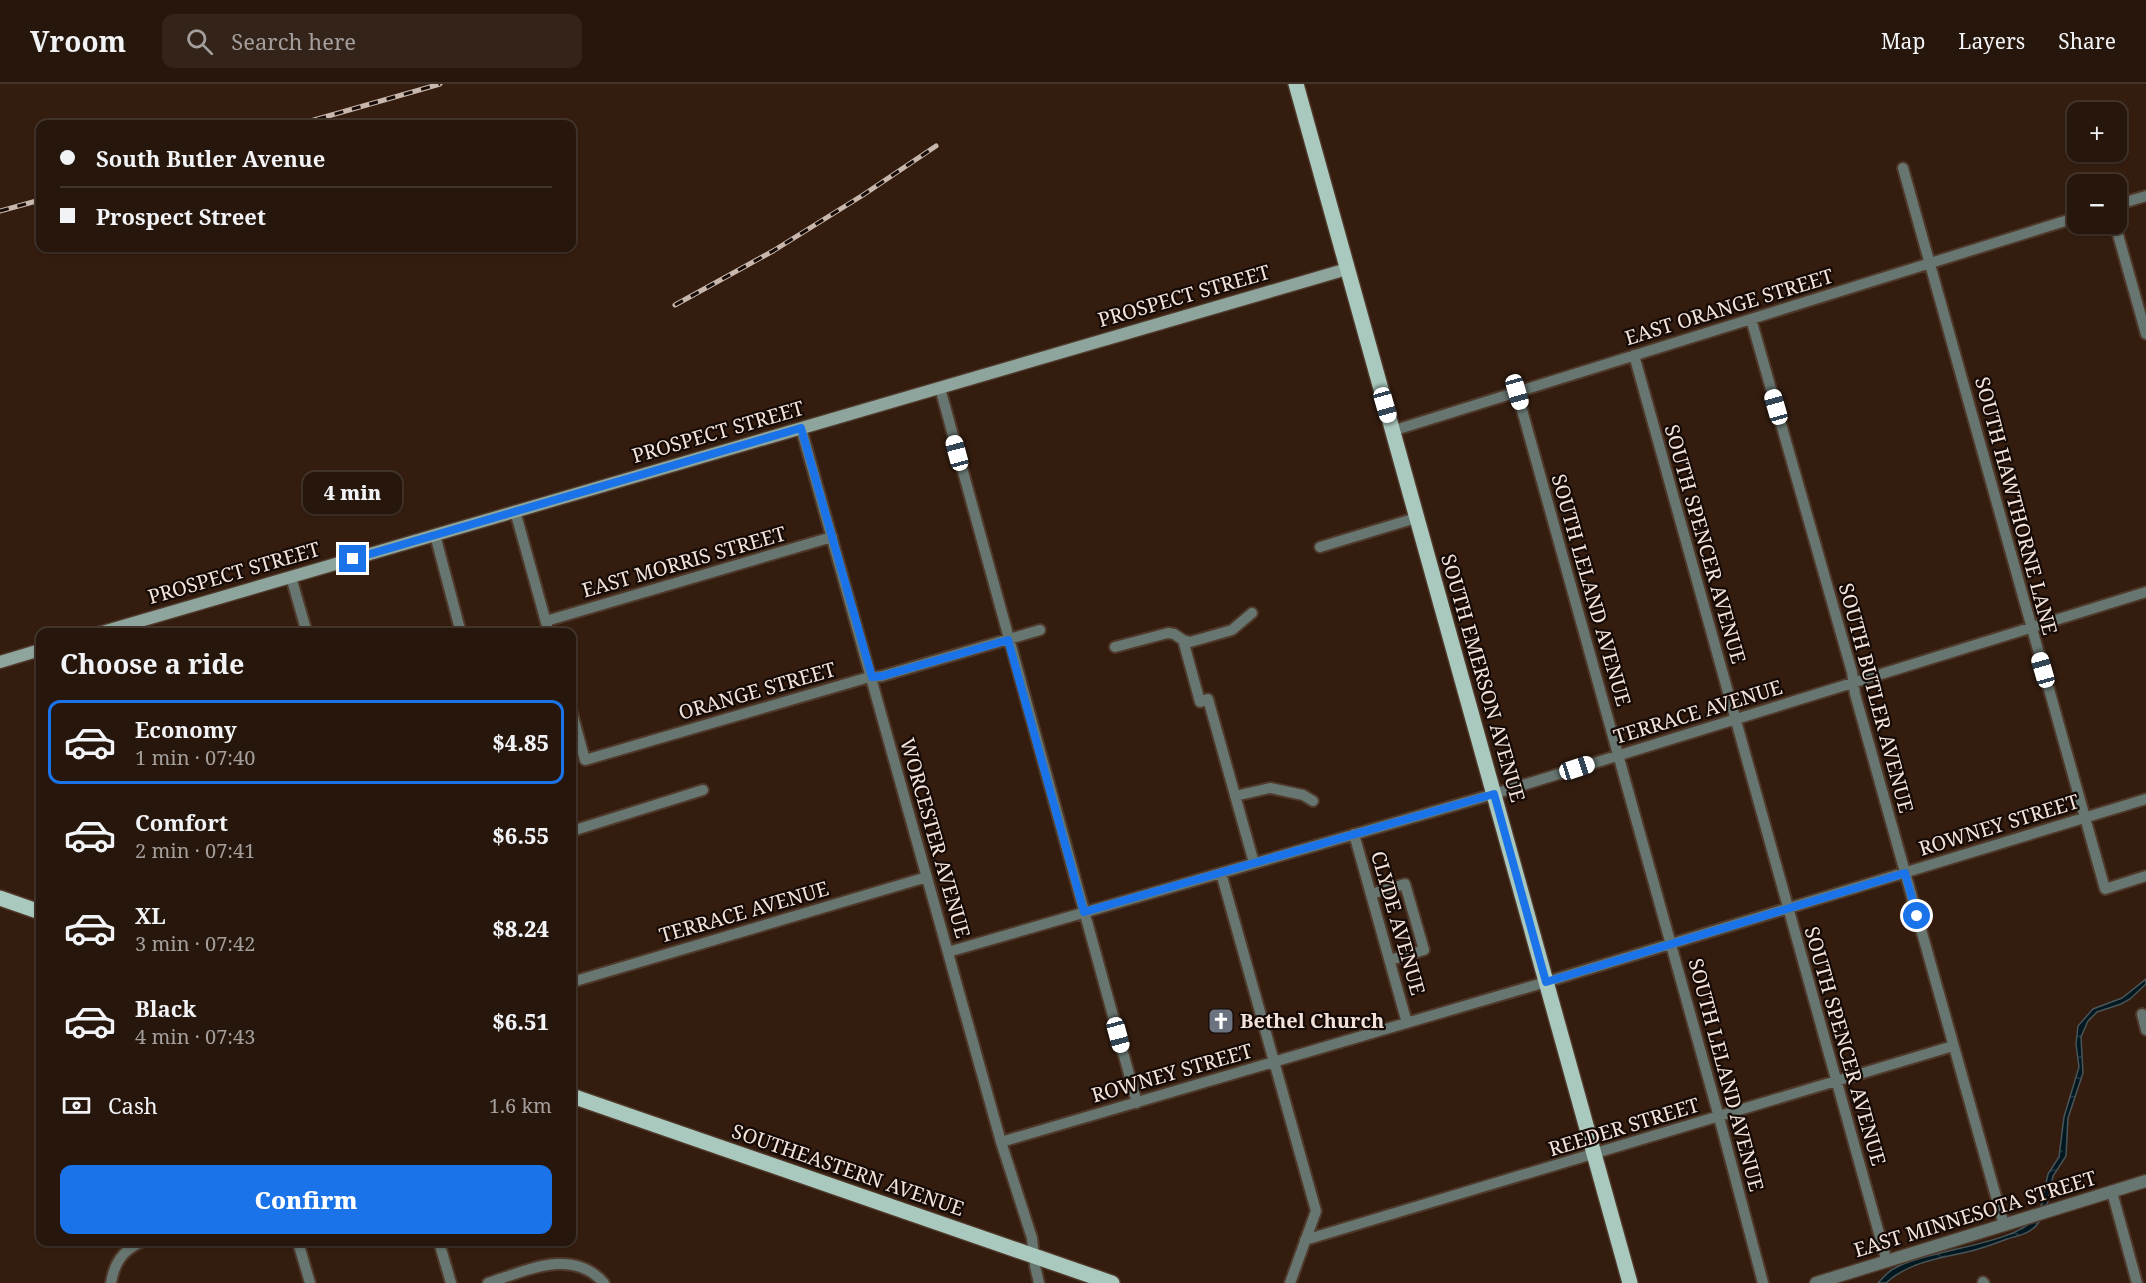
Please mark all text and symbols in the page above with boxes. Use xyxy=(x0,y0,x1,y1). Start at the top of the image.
search box xyxy=(162,14,582,68)
text: Vroom xyxy=(30,22,126,60)
icon: search xyxy=(183,25,216,58)
text: Search here xyxy=(231,26,356,56)
text: Map xyxy=(1881,27,1925,55)
text: Layers xyxy=(1958,27,2025,55)
text: Share xyxy=(2058,27,2116,55)
map controls xyxy=(2067,102,2127,234)
button: + xyxy=(2067,102,2127,162)
text: South Butler Avenue xyxy=(96,143,325,173)
button: − xyxy=(2067,174,2127,234)
text: Prospect Street xyxy=(96,201,266,231)
street label: PROSPECT STREET xyxy=(1095,258,1273,333)
street label: EAST ORANGE STREET xyxy=(1621,262,1836,351)
car xyxy=(1503,372,1531,412)
street label: SOUTH HAWTHORNE LANE xyxy=(1969,374,2064,638)
car xyxy=(1371,385,1399,425)
car xyxy=(1762,387,1790,427)
street label: PROSPECT STREET xyxy=(629,394,807,469)
street label: SOUTH SPENCER AVENUE xyxy=(1658,421,1753,667)
car xyxy=(944,433,970,473)
street label: SOUTH LELAND AVENUE xyxy=(1545,471,1638,709)
callout: 4 min xyxy=(304,472,403,514)
text: 4 min xyxy=(324,479,381,506)
street label: EAST MORRIS STREET xyxy=(579,519,789,604)
street label: PROSPECT STREET xyxy=(145,535,323,610)
route end xyxy=(339,545,366,572)
street label: SOUTH EMERSON AVENUE xyxy=(1435,551,1532,805)
street label: SOUTH BUTLER AVENUE xyxy=(1833,580,1920,816)
text: Choose a ride xyxy=(60,645,245,682)
car xyxy=(2029,650,2057,690)
street label: ORANGE STREET xyxy=(675,655,839,726)
street label: TERRACE AVENUE xyxy=(1610,673,1786,750)
text: Economy xyxy=(135,714,237,744)
icon: car xyxy=(63,715,117,769)
text: $4.85 xyxy=(492,727,549,757)
street label: WORCESTER AVENUE xyxy=(894,735,977,941)
text: 1 min · 07:40 xyxy=(135,744,255,771)
car xyxy=(1557,754,1597,782)
street label: ROWNEY STREET xyxy=(1915,787,2082,862)
text: Comfort xyxy=(135,807,228,837)
icon: car xyxy=(63,808,117,862)
text: $6.55 xyxy=(492,820,549,850)
text: 2 min · 07:41 xyxy=(135,837,255,864)
street label: CLYDE AVENUE xyxy=(1365,848,1432,998)
street label: TERRACE AVENUE xyxy=(656,874,832,949)
text: XL xyxy=(135,900,166,930)
icon: car xyxy=(63,901,117,955)
route start xyxy=(1903,902,1930,929)
text: $8.24 xyxy=(492,913,549,943)
street label: SOUTH SPENCER AVENUE xyxy=(1798,923,1893,1169)
text: 3 min · 07:42 xyxy=(135,930,255,957)
street label: SOUTH LELAND AVENUE xyxy=(1682,955,1771,1194)
text: Black xyxy=(135,993,196,1023)
icon: car xyxy=(63,994,117,1048)
text: $6.51 xyxy=(492,1006,549,1036)
church icon: Bethel Church xyxy=(1206,1006,1236,1036)
place label: Bethel Church xyxy=(1240,1007,1384,1034)
car xyxy=(1105,1015,1131,1055)
text: 4 min · 07:43 xyxy=(135,1023,255,1050)
street label: ROWNEY STREET xyxy=(1088,1037,1255,1108)
icon: cash xyxy=(60,1089,93,1122)
text: Cash xyxy=(108,1090,158,1120)
street label: REEDER STREET xyxy=(1545,1091,1703,1162)
text: 1.6 km xyxy=(489,1092,552,1119)
street label: SOUTHEASTERN AVENUE xyxy=(728,1117,968,1222)
street label: EAST MINNESOTA STREET xyxy=(1850,1164,2099,1263)
button: Confirm xyxy=(60,1165,552,1234)

